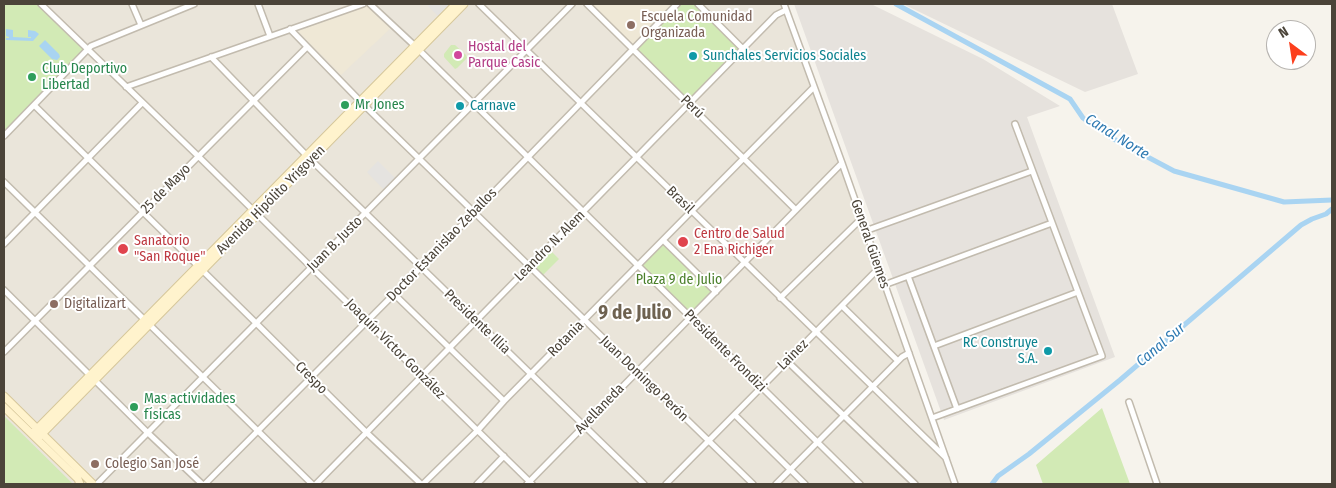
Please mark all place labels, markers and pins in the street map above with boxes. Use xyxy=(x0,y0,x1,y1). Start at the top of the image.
place label: Escuela Comunidad Organizada xyxy=(641,9,752,41)
marker: Escuela Comunidad Organizada xyxy=(625,19,637,31)
place label: Hostal del Parque Casic xyxy=(468,39,540,72)
place label: Sunchales Servicios Sociales xyxy=(703,48,866,64)
marker: Hostal del Parque Casic xyxy=(452,49,464,61)
marker: Sunchales Servicios Sociales xyxy=(687,50,699,62)
place label: Club Deportivo Libertad xyxy=(42,61,127,94)
marker: Club Deportivo Libertad xyxy=(26,71,38,83)
place label: Mr Jones xyxy=(355,97,405,113)
place label: Carnave xyxy=(470,98,516,114)
marker: Mr Jones xyxy=(339,99,351,111)
marker: Carnave xyxy=(454,100,466,112)
place label: Centro de Salud 2 Ena Richiger xyxy=(694,226,785,258)
place label: Sanatorio "San Roque" xyxy=(134,233,205,266)
marker: Centro de Salud 2 Ena Richiger xyxy=(676,235,690,249)
marker: Sanatorio "San Roque" xyxy=(116,242,130,256)
place label: Digitalizart xyxy=(64,296,126,312)
marker: Digitalizart xyxy=(48,298,60,310)
place label: RC Construye S.A. xyxy=(963,335,1038,368)
marker: RC Construye S.A. xyxy=(1042,345,1054,357)
place label: Mas actividades físicas xyxy=(144,391,235,424)
marker: Mas actividades físicas xyxy=(128,401,140,413)
place label: Colegio San José xyxy=(105,456,199,472)
marker: Colegio San José xyxy=(89,458,101,470)

